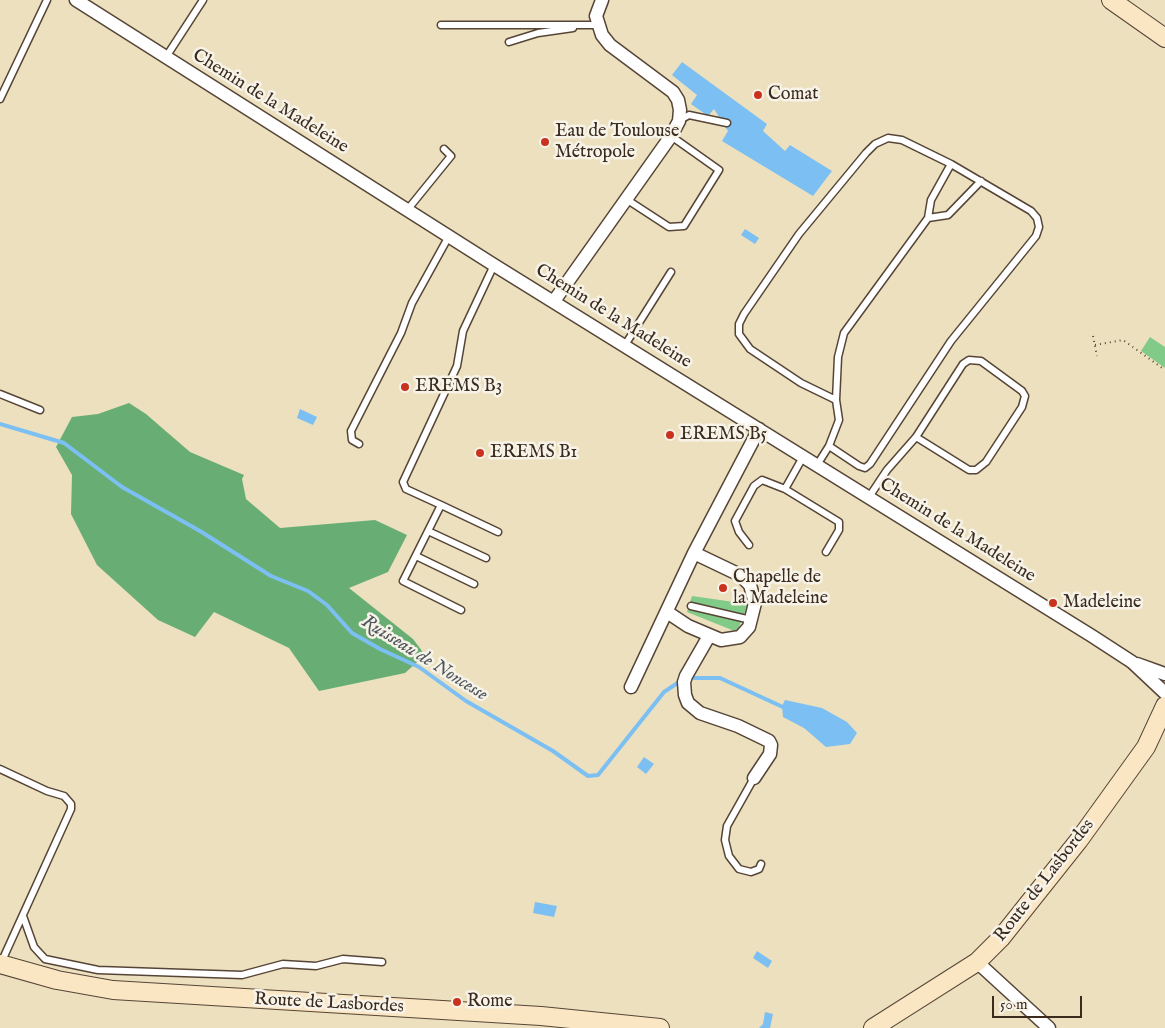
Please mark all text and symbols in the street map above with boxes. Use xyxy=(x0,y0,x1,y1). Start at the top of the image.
street label: Chemin de la Madeleine xyxy=(188,45,352,159)
place label: Comat xyxy=(768,84,818,106)
marker: Comat xyxy=(752,89,764,101)
place label: Eau de Toulouse Métropole xyxy=(555,121,679,163)
marker: Eau de Toulouse Métropole xyxy=(539,136,551,148)
street label: Chemin de la Madeleine xyxy=(531,260,695,374)
place label: EREMS B3 xyxy=(415,376,502,398)
marker: EREMS B3 xyxy=(399,381,411,393)
place label: EREMS B5 xyxy=(680,424,767,446)
marker: EREMS B5 xyxy=(664,429,676,441)
place label: EREMS B1 xyxy=(490,442,577,464)
marker: EREMS B1 xyxy=(474,447,486,459)
street label: Chemin de la Madeleine xyxy=(875,474,1039,588)
place label: Chapelle de la Madeleine xyxy=(733,567,828,610)
marker: Chapelle de la Madeleine xyxy=(717,582,729,594)
place label: Madeleine xyxy=(1063,592,1141,614)
marker: Madeleine xyxy=(1047,597,1059,609)
water label: Ruisseau de Noncesse xyxy=(357,611,491,707)
street label: Route de Lasbordes xyxy=(990,815,1100,947)
scale bar xyxy=(995,986,1085,1018)
street label: Route de Lasbordes xyxy=(254,989,404,1019)
place label: Rome xyxy=(467,991,512,1013)
text: 50 m xyxy=(1000,995,1028,1014)
marker: Rome xyxy=(451,996,463,1008)

